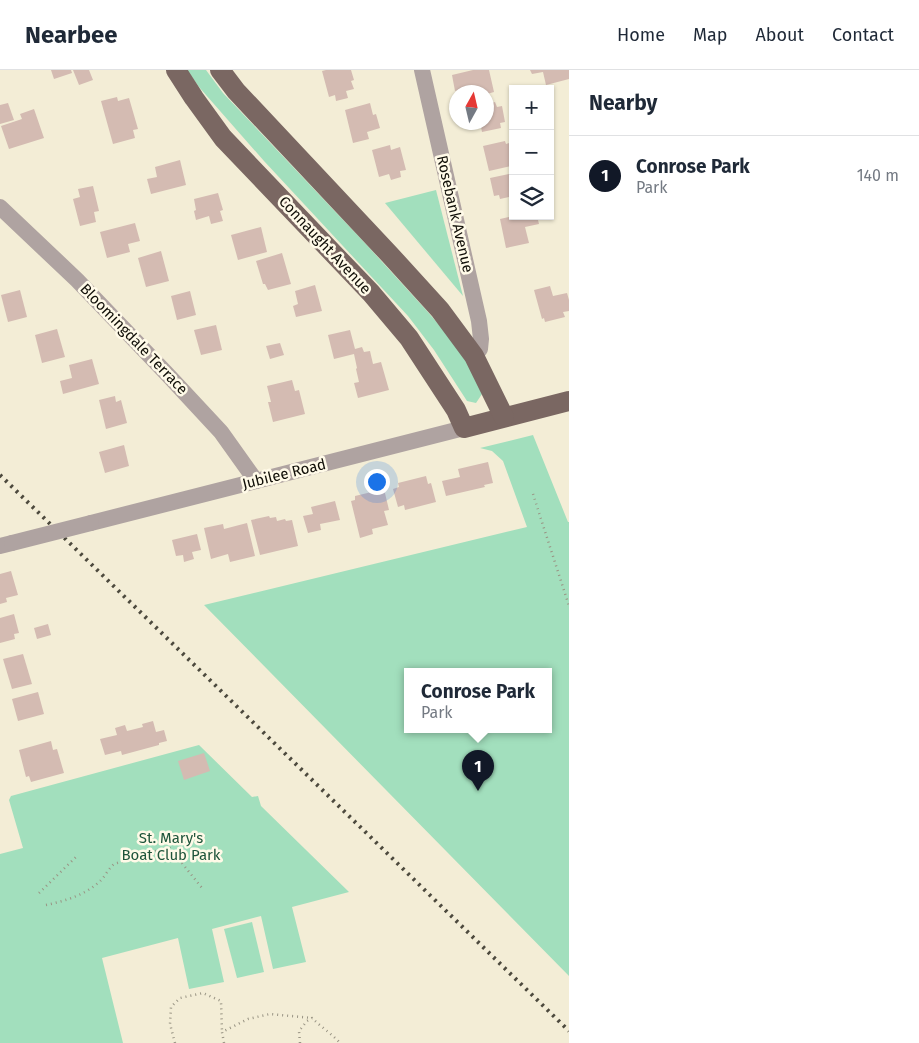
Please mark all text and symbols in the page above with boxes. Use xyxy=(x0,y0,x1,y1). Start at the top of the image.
text: Nearbee xyxy=(25,21,118,49)
text: Home xyxy=(617,24,665,46)
text: Map xyxy=(693,24,727,46)
text: About xyxy=(755,24,804,46)
text: Contact xyxy=(832,24,894,46)
north arrow xyxy=(449,85,494,130)
map controls xyxy=(509,85,554,220)
button: + xyxy=(509,85,554,130)
text: Nearby xyxy=(589,90,657,116)
button: − xyxy=(509,130,554,175)
street label: Rosebank Avenue xyxy=(433,154,477,274)
text: Conrose Park xyxy=(636,155,750,178)
text: 1 xyxy=(601,166,609,185)
text: 140 m xyxy=(857,166,899,185)
button: layers xyxy=(509,175,554,220)
text: Park xyxy=(636,178,668,197)
street label: Connaught Avenue xyxy=(275,192,375,298)
street label: Bloomingdale Terrace xyxy=(76,280,192,398)
street label: Jubilee Road xyxy=(240,455,328,493)
your location xyxy=(364,469,390,495)
popup xyxy=(404,668,552,733)
text: Conrose Park xyxy=(421,680,535,703)
text: Park xyxy=(421,703,453,722)
pin: 1 xyxy=(462,750,494,791)
park label: St. Mary's Boat Club Park xyxy=(121,829,221,864)

